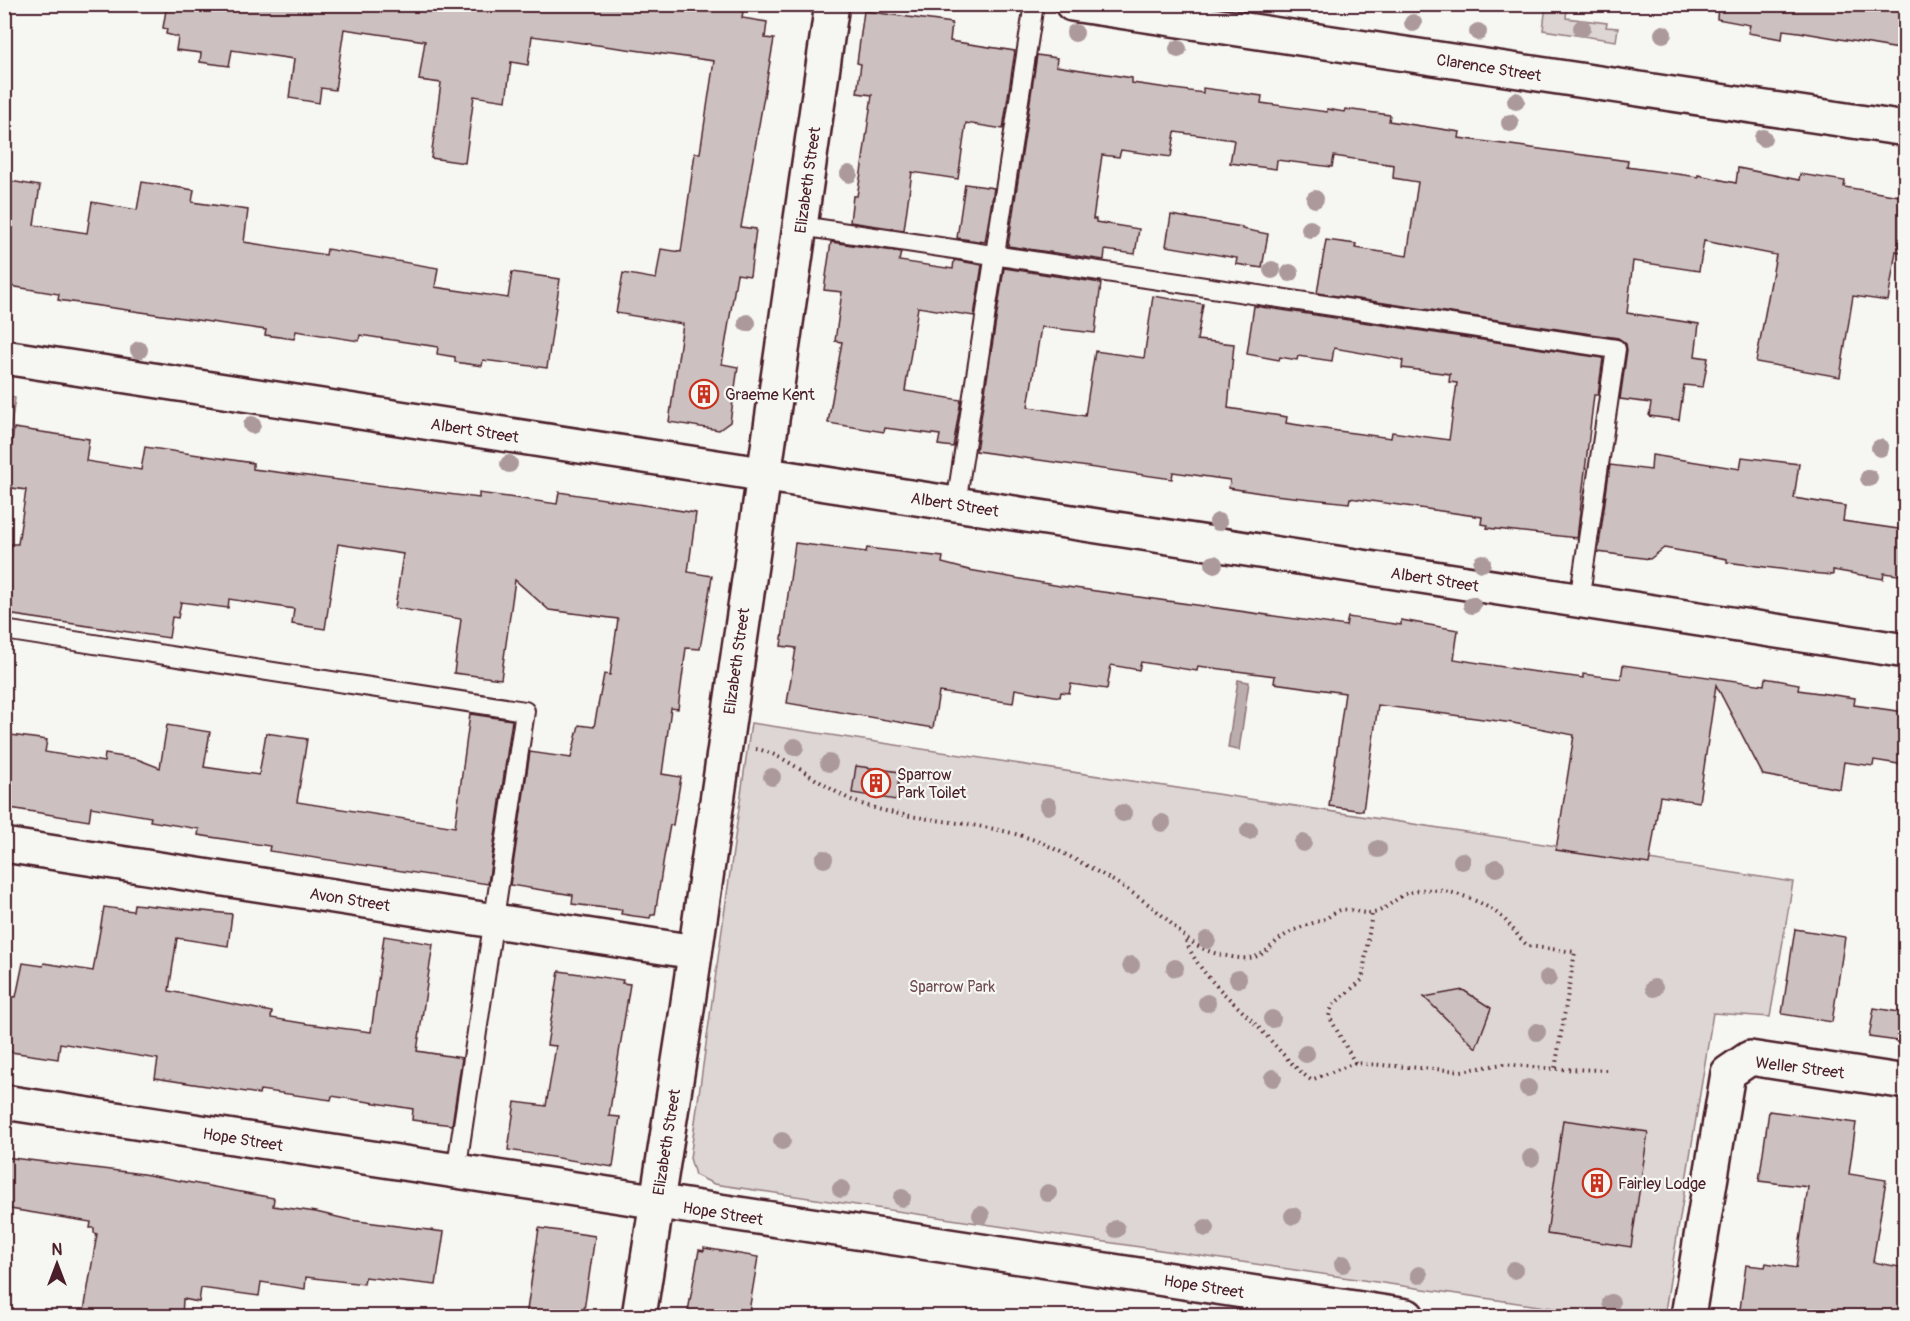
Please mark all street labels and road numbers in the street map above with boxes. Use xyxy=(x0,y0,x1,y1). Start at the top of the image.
street label: Clarence Street xyxy=(1435,50,1543,86)
street label: Elizabeth Street xyxy=(791,125,825,235)
street label: Albert Street xyxy=(429,414,521,448)
street label: Albert Street xyxy=(909,488,1001,522)
street label: Albert Street xyxy=(1389,563,1481,597)
street label: Elizabeth Street xyxy=(720,606,754,716)
street label: Avon Street xyxy=(308,884,392,916)
street label: Weller Street xyxy=(1754,1053,1846,1083)
street label: Elizabeth Street xyxy=(649,1087,685,1197)
street label: Hope Street xyxy=(201,1124,285,1156)
street label: Hope Street xyxy=(681,1198,765,1230)
street label: Hope Street xyxy=(1162,1271,1246,1303)

